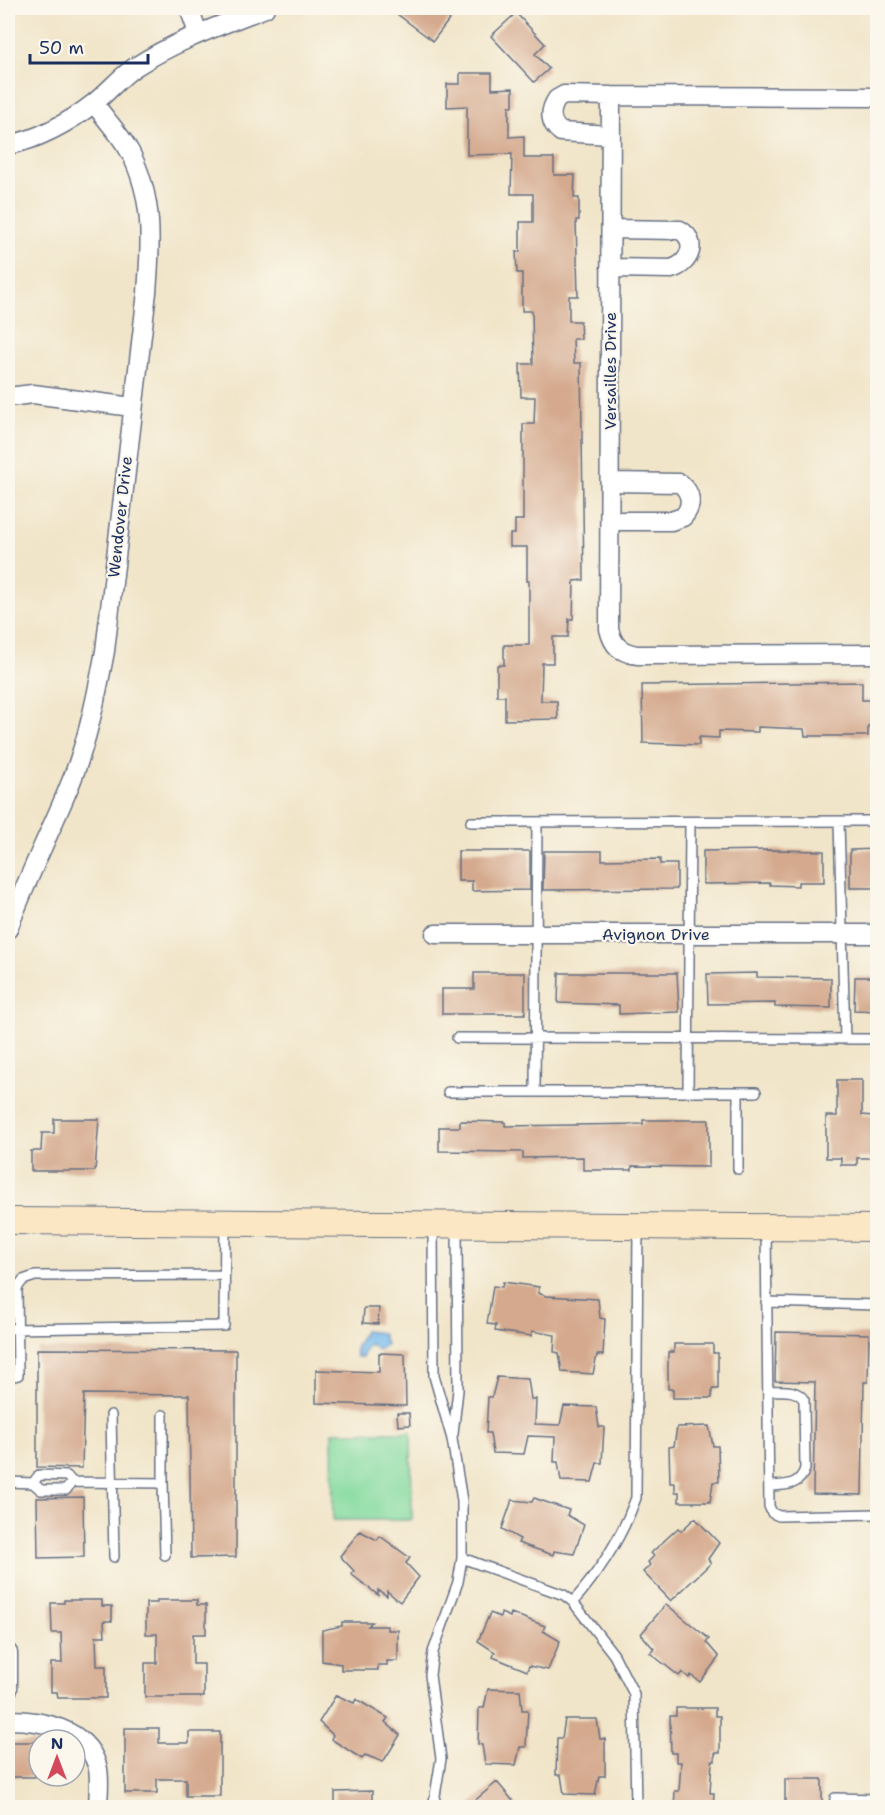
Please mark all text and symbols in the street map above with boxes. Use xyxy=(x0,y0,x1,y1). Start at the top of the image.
scale bar xyxy=(30,27,148,65)
text: 50 m xyxy=(39,36,84,60)
street label: Versailles Drive xyxy=(600,312,621,430)
street label: Wendover Drive xyxy=(103,455,137,579)
street label: Avignon Drive xyxy=(602,924,710,945)
north arrow xyxy=(27,1728,87,1788)
text: N xyxy=(51,1733,63,1754)

